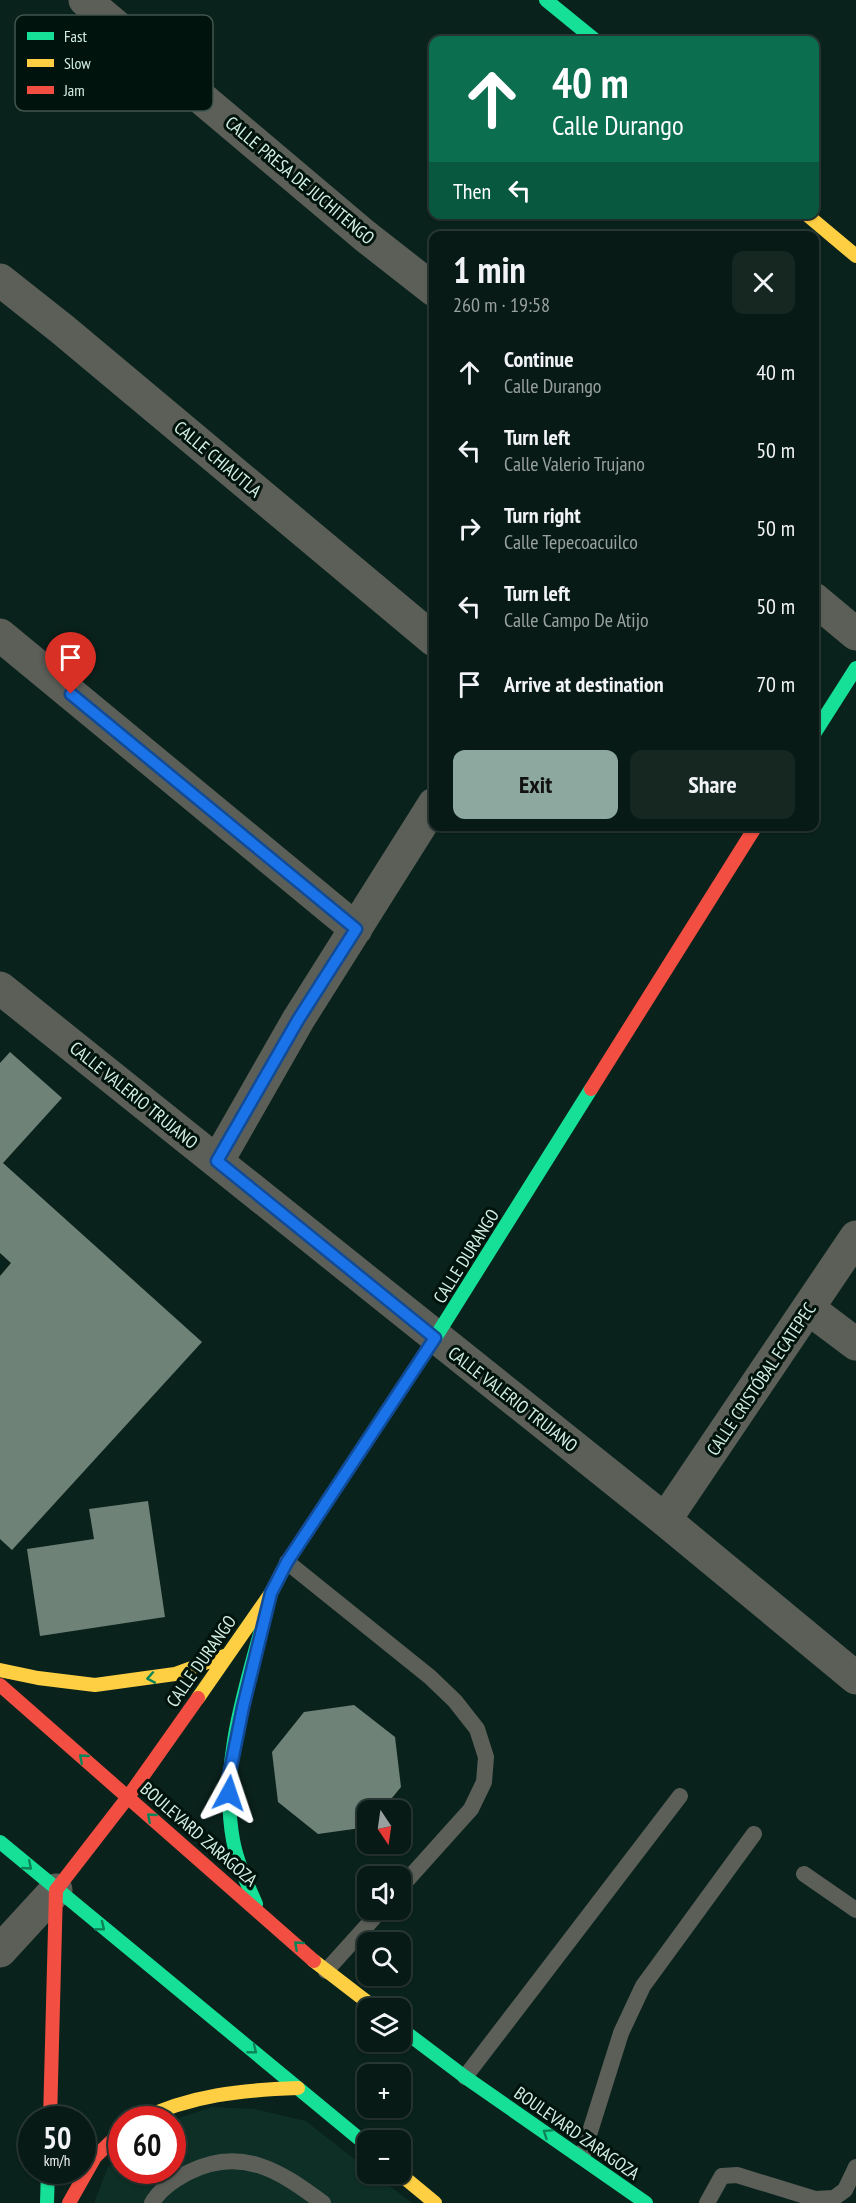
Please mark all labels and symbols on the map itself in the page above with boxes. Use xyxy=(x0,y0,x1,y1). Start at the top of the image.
legend xyxy=(15,15,213,111)
text: Fast xyxy=(64,26,87,46)
text: Slow xyxy=(64,53,91,73)
text: Jam xyxy=(63,80,85,100)
street label: CALLE PRESA DE JUCHITENGO xyxy=(221,111,379,249)
street label: CALLE CHIAUTLA xyxy=(170,416,267,502)
pin xyxy=(45,632,96,694)
street label: CALLE VALERIO TRUJANO xyxy=(65,1036,203,1154)
street label: CALLE DURANGO xyxy=(428,1205,504,1307)
street label: CALLE CRISTÓBAL ECATEPEC xyxy=(701,1298,821,1460)
street label: CALLE VALERIO TRUJANO xyxy=(444,1341,583,1457)
street label: CALLE DURANGO xyxy=(161,1611,241,1711)
one-way arrow xyxy=(146,1671,156,1683)
one-way arrow xyxy=(80,1754,90,1765)
position arrow xyxy=(197,1761,261,1825)
street label: BOULEVARD ZARAGOZA xyxy=(136,1777,263,1891)
north arrow xyxy=(357,1800,411,1854)
one-way arrow xyxy=(147,1813,158,1824)
one-way arrow xyxy=(21,1859,32,1870)
one-way arrow xyxy=(95,1920,106,1931)
one-way arrow xyxy=(294,1941,304,1952)
one-way arrow xyxy=(246,2043,257,2054)
street label: BOULEVARD ZARAGOZA xyxy=(510,2081,644,2185)
speed limit sign: 60 xyxy=(108,2106,186,2184)
one-way arrow xyxy=(543,2129,554,2140)

